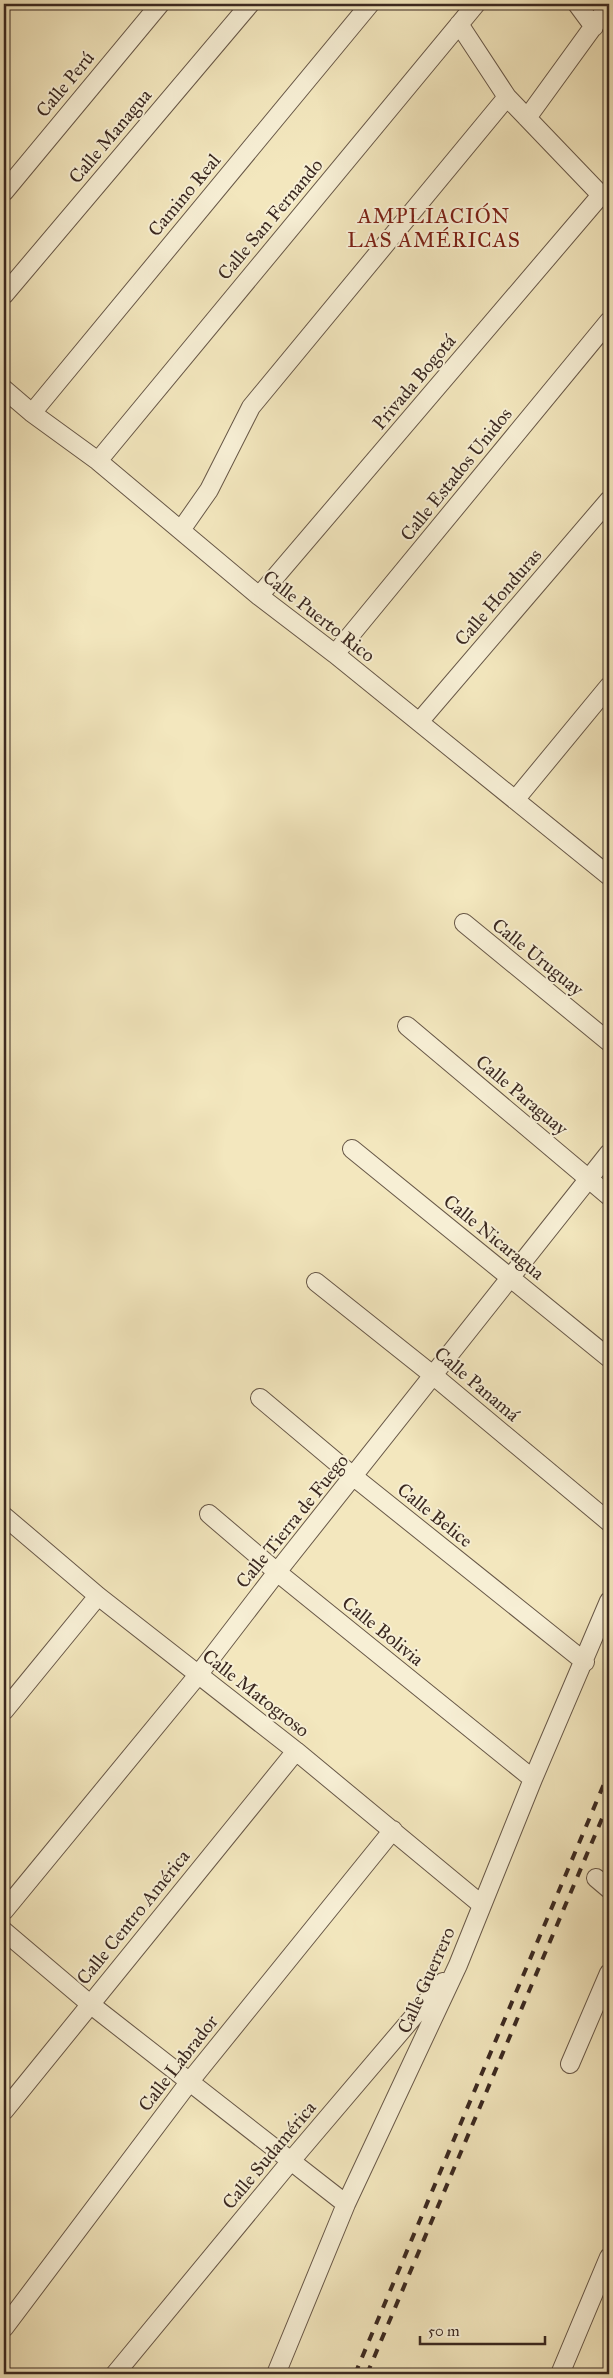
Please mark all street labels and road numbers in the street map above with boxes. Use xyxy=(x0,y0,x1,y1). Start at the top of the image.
street label: Calle Perú xyxy=(31,46,99,122)
street label: Calle Managua xyxy=(64,83,158,189)
street label: Camino Real xyxy=(143,148,226,241)
street label: Calle San Fernando xyxy=(213,153,328,284)
street label: Privada Bogotá xyxy=(367,329,462,435)
street label: Calle Estados Unidos xyxy=(395,403,517,545)
street label: Calle Honduras xyxy=(450,544,546,650)
street label: Calle Puerto Rico xyxy=(258,565,380,667)
street label: Calle Uruguay xyxy=(487,913,589,1002)
street label: Calle Paraguay xyxy=(471,1050,573,1142)
street label: Calle Nicaragua xyxy=(438,1189,550,1286)
street label: Calle Panamá xyxy=(430,1342,525,1427)
street label: Calle Tierra de Fuego xyxy=(231,1449,354,1593)
street label: Calle Belice xyxy=(393,1478,477,1552)
street label: Calle Bolivia xyxy=(338,1591,429,1671)
street label: Calle Matogroso xyxy=(197,1644,314,1743)
street label: Calle Centro América xyxy=(72,1844,195,1989)
street label: Calle Guerrero xyxy=(392,1923,460,2037)
street label: Calle Labrador xyxy=(133,2010,223,2116)
street label: Calle Sudamérica xyxy=(217,2096,321,2214)

